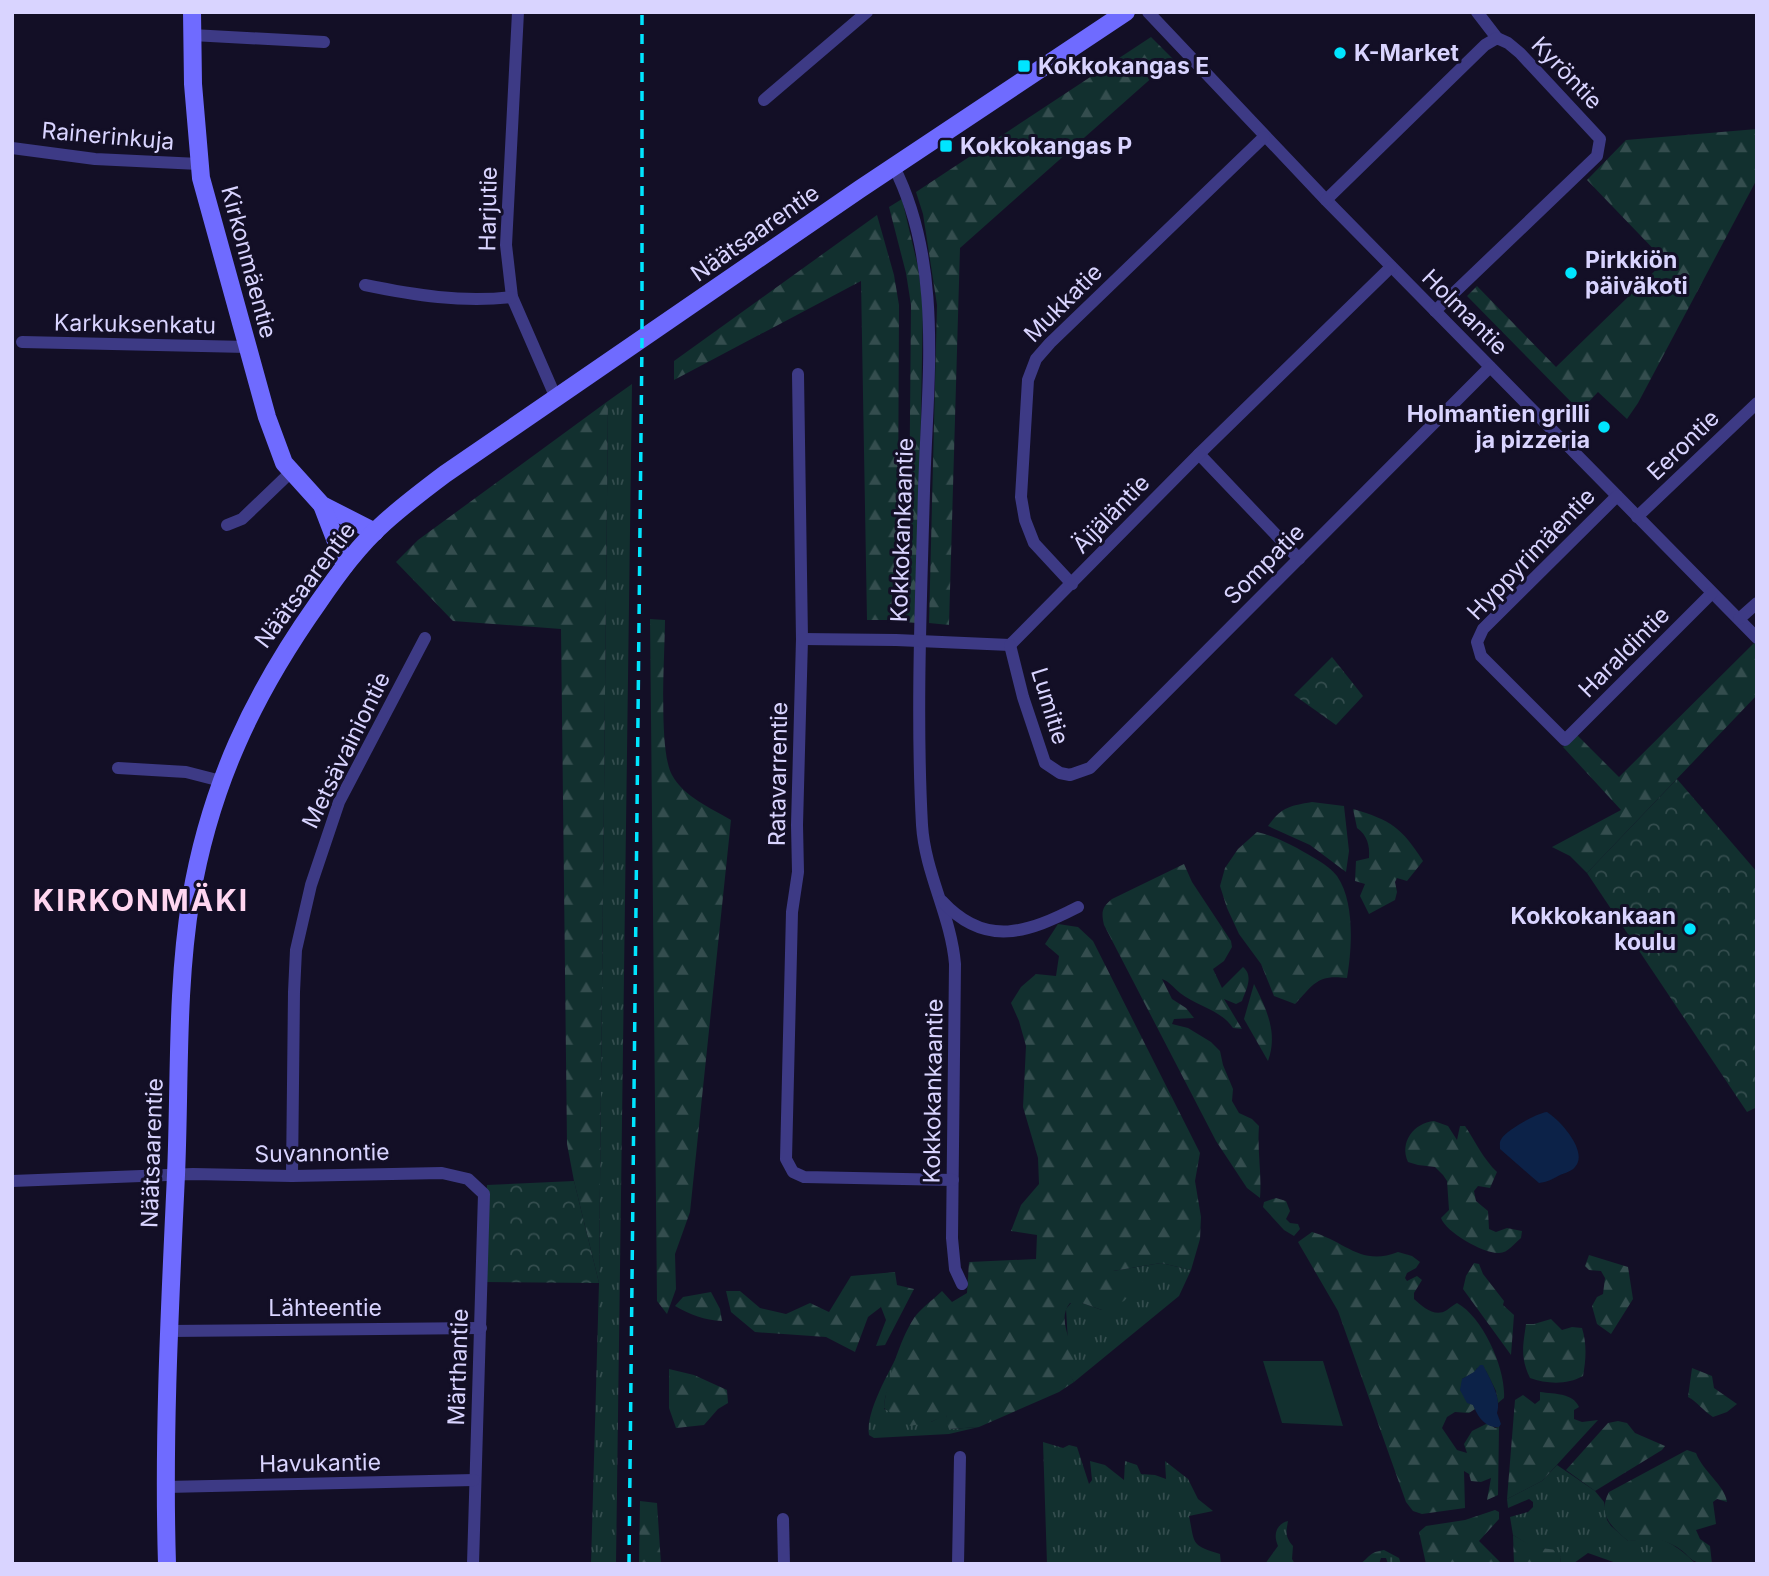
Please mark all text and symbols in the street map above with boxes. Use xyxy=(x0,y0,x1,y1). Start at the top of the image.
street label: Kyröntie xyxy=(1526,31,1608,115)
place label: K-Market xyxy=(1354,39,1460,67)
marker: K-Market xyxy=(1332,45,1348,61)
place label: Kokkokangas E xyxy=(1038,52,1209,80)
marker: Kokkokangas E xyxy=(1016,58,1032,74)
street label: Rainerinkuja xyxy=(41,116,175,156)
place label: Kokkokangas P xyxy=(960,132,1132,160)
marker: Kokkokangas P xyxy=(938,138,954,154)
street label: Harjutie xyxy=(473,166,503,252)
street label: Näätsaarentie xyxy=(685,178,825,288)
street label: Kirkonmäentie xyxy=(215,183,283,341)
place label: Pirkkiön päiväkoti xyxy=(1585,246,1688,300)
street label: Mukkatie xyxy=(1018,258,1108,348)
street label: Holmantie xyxy=(1416,263,1514,361)
marker: Pirkkiön päiväkoti xyxy=(1563,265,1579,281)
street label: Karkuksenkatu xyxy=(54,309,216,339)
place label: Holmantien grilli ja pizzeria xyxy=(1407,400,1590,454)
street label: Eerontie xyxy=(1641,404,1725,486)
marker: Holmantien grilli ja pizzeria xyxy=(1596,419,1612,435)
street label: Kokkokankaantie xyxy=(885,437,919,623)
street label: Äijäläntie xyxy=(1067,469,1155,559)
street label: Hyppyrimäentie xyxy=(1461,482,1601,626)
street label: Näätsaarentie xyxy=(249,517,361,653)
street label: Sompatie xyxy=(1218,518,1310,610)
street label: Haraldintie xyxy=(1573,601,1675,703)
street label: Lumitie xyxy=(1025,664,1075,748)
street label: Metsävainiontie xyxy=(296,667,396,833)
street label: Ratavarrentie xyxy=(763,702,793,846)
district label: KIRKONMÄKI xyxy=(33,882,249,918)
place label: Kokkokankaan koulu xyxy=(1511,902,1676,956)
marker: Kokkokankaan koulu xyxy=(1682,921,1698,937)
street label: Kokkokankaantie xyxy=(917,999,949,1183)
street label: Näätsaarentie xyxy=(135,1077,169,1229)
street label: Suvannontie xyxy=(254,1138,390,1168)
street label: Lähteentie xyxy=(268,1294,382,1322)
street label: Märthantie xyxy=(442,1308,474,1426)
street label: Havukantie xyxy=(259,1448,381,1478)

